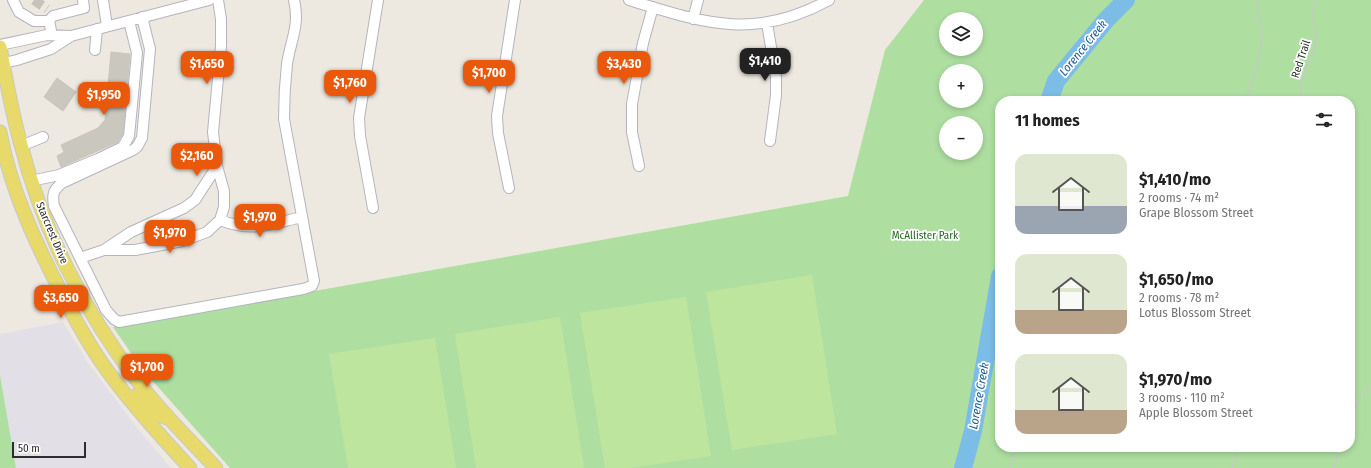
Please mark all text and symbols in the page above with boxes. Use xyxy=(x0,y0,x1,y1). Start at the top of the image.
map controls xyxy=(939,12,983,160)
button: layers xyxy=(939,12,983,56)
water label: Lorence Creek xyxy=(1056,17,1110,79)
street label: Red Trail xyxy=(1289,38,1313,80)
pin: $1,410 xyxy=(732,48,798,82)
pin: $1,650 xyxy=(174,51,240,85)
pin: $3,430 xyxy=(591,51,657,85)
text: $1,410 xyxy=(749,53,781,68)
text: $1,650 xyxy=(190,56,224,71)
text: $3,430 xyxy=(606,56,642,71)
pin: $1,700 xyxy=(456,60,522,94)
button: + xyxy=(939,64,983,108)
text: $1,700 xyxy=(472,65,506,80)
pin: $1,760 xyxy=(317,70,383,104)
text: $1,760 xyxy=(333,75,367,90)
pin: $1,950 xyxy=(71,82,137,116)
text: $1,950 xyxy=(87,87,121,102)
icon: filters xyxy=(1313,109,1335,131)
text: 11 homes xyxy=(1015,110,1080,131)
button: − xyxy=(939,116,983,160)
pin: $2,160 xyxy=(164,143,230,177)
text: $2,160 xyxy=(180,148,214,163)
text: $1,410/mo xyxy=(1139,169,1211,190)
icon: home xyxy=(1047,170,1095,218)
text: 2 rooms · 74 m² xyxy=(1139,190,1219,205)
street label: Starcrest Drive xyxy=(33,200,71,266)
pin: $1,970 xyxy=(227,204,293,238)
text: Grape Blossom Street xyxy=(1139,205,1254,220)
text: $1,970 xyxy=(243,209,277,224)
pin: $1,970 xyxy=(137,220,203,254)
text: $1,970 xyxy=(153,225,187,240)
park label: McAllister Park xyxy=(892,229,959,242)
text: $1,650/mo xyxy=(1139,269,1214,290)
icon: home xyxy=(1047,270,1095,318)
pin: $3,650 xyxy=(28,285,94,319)
text: $3,650 xyxy=(43,290,79,305)
text: 2 rooms · 78 m² xyxy=(1139,290,1219,305)
text: Lotus Blossom Street xyxy=(1139,305,1251,320)
pin: $1,700 xyxy=(114,354,180,388)
text: $1,700 xyxy=(130,359,164,374)
water label: Lorence Creek xyxy=(966,362,992,430)
text: $1,970/mo xyxy=(1139,369,1212,390)
icon: home xyxy=(1047,370,1095,418)
text: 3 rooms · 110 m² xyxy=(1139,390,1225,405)
text: Apple Blossom Street xyxy=(1139,405,1253,420)
scale bar xyxy=(12,440,86,459)
text: 50 m xyxy=(18,442,40,455)

